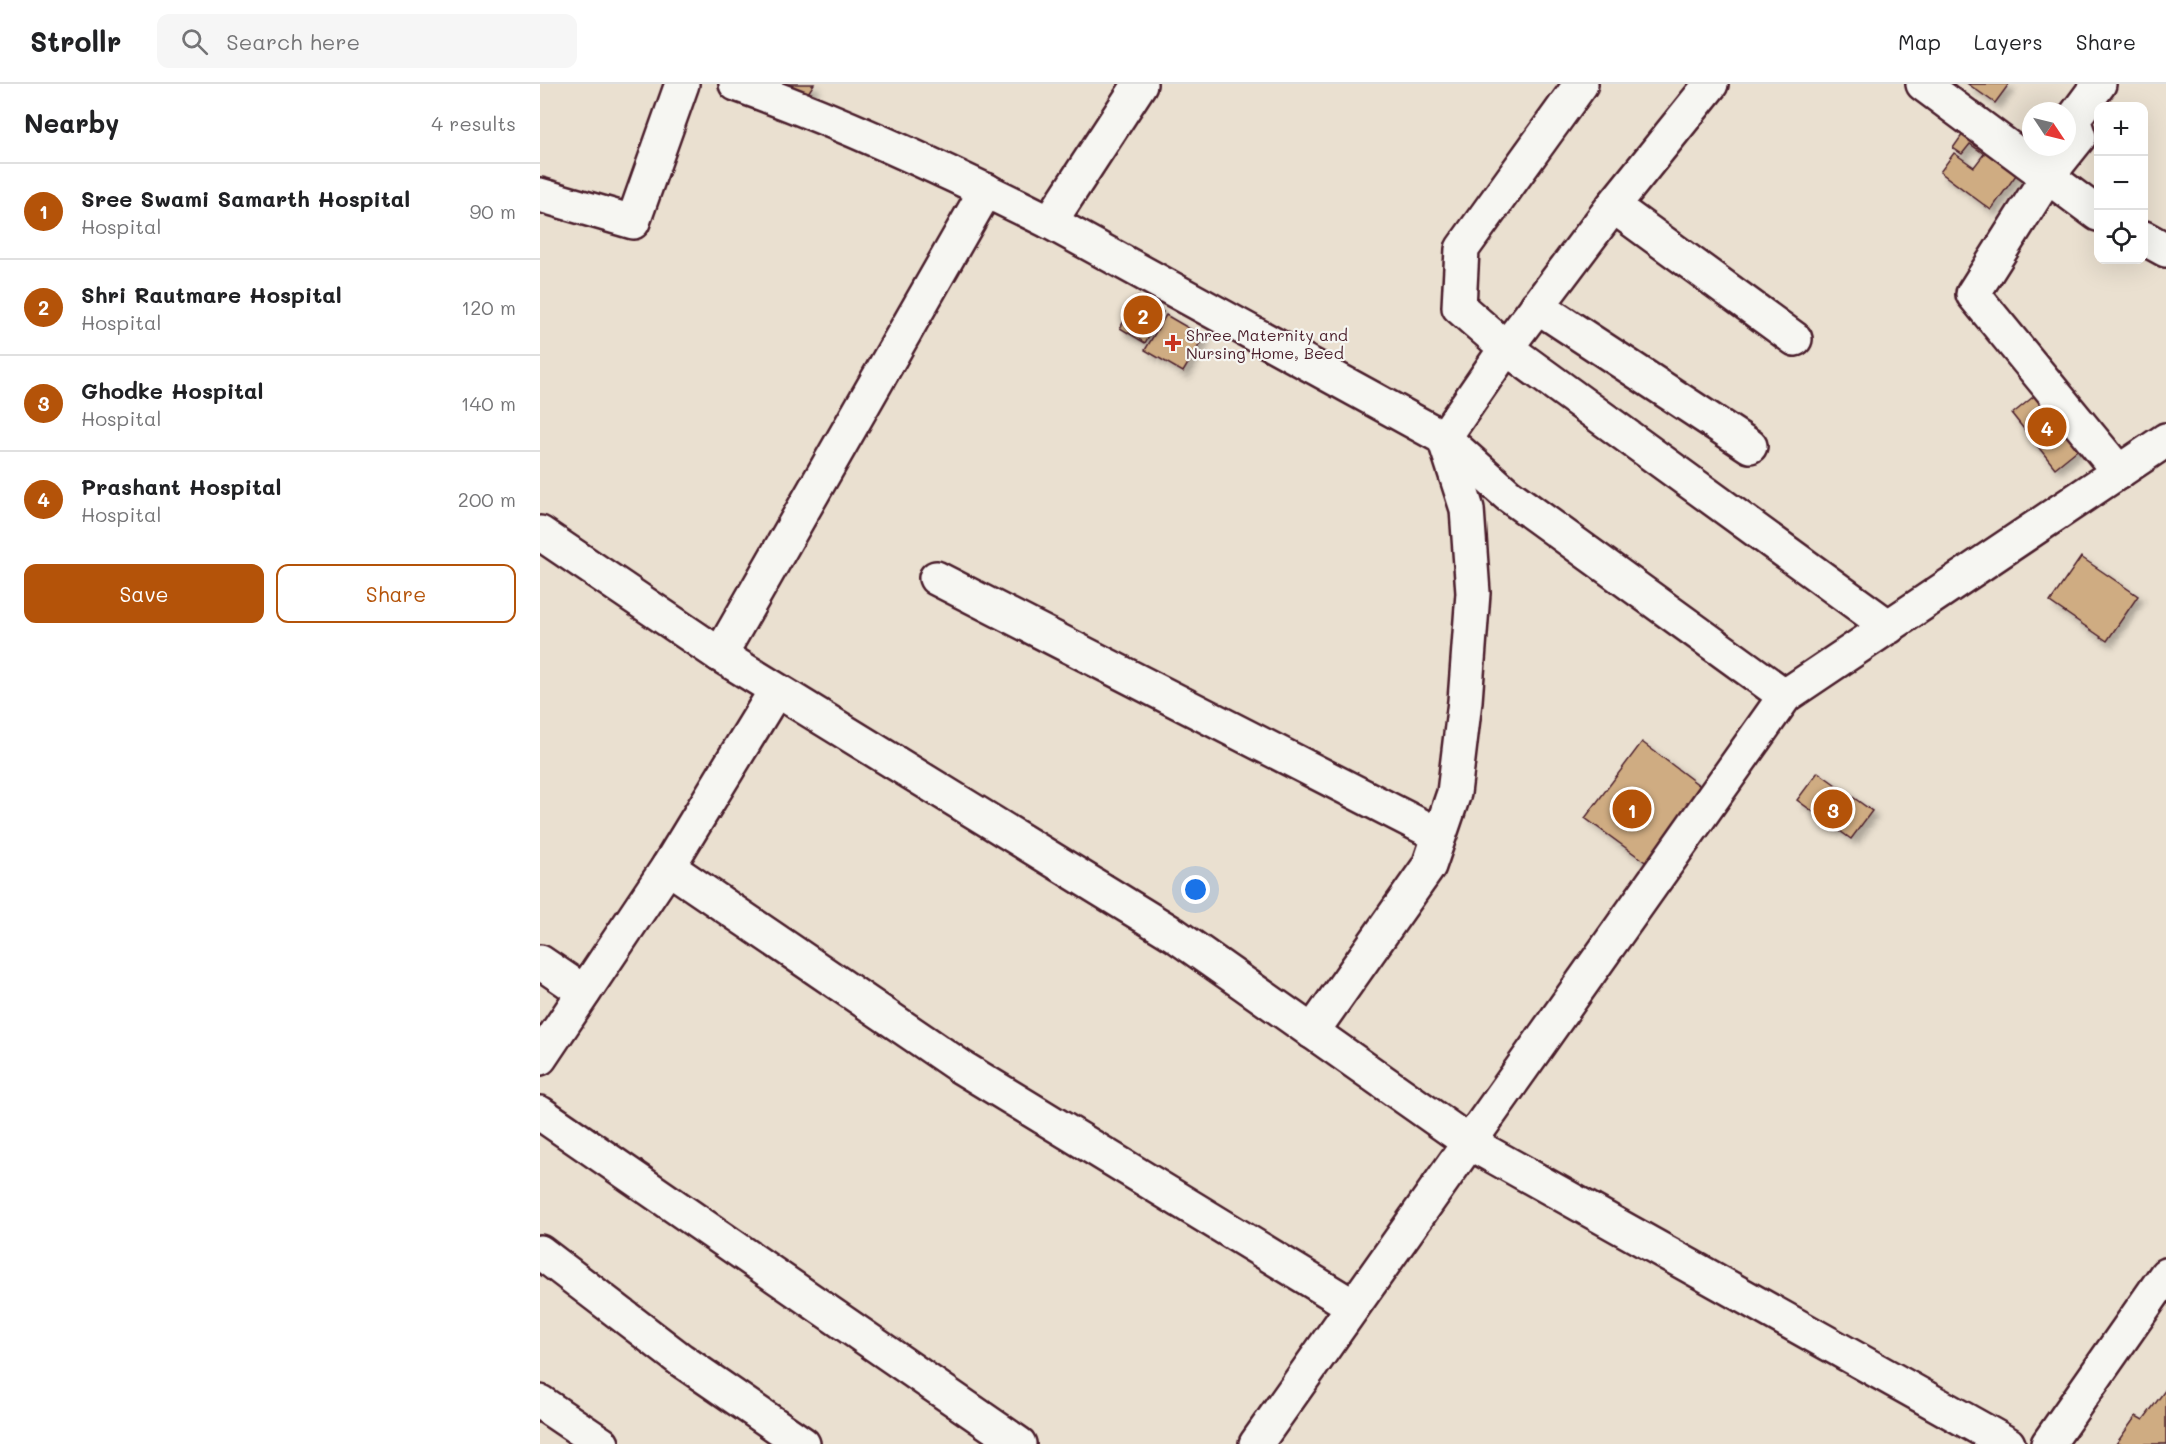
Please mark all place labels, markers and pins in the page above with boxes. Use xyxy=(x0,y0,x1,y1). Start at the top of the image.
pin: 2 xyxy=(1124,292,1162,338)
place label: Shree Maternity and Nursing Home, Beed xyxy=(1186,324,1348,363)
marker: Shree Maternity and Nursing Home, Beed xyxy=(1164,334,1182,352)
pin: 4 xyxy=(2028,404,2066,450)
pin: 1 xyxy=(1612,786,1652,832)
pin: 3 xyxy=(1814,786,1852,832)

